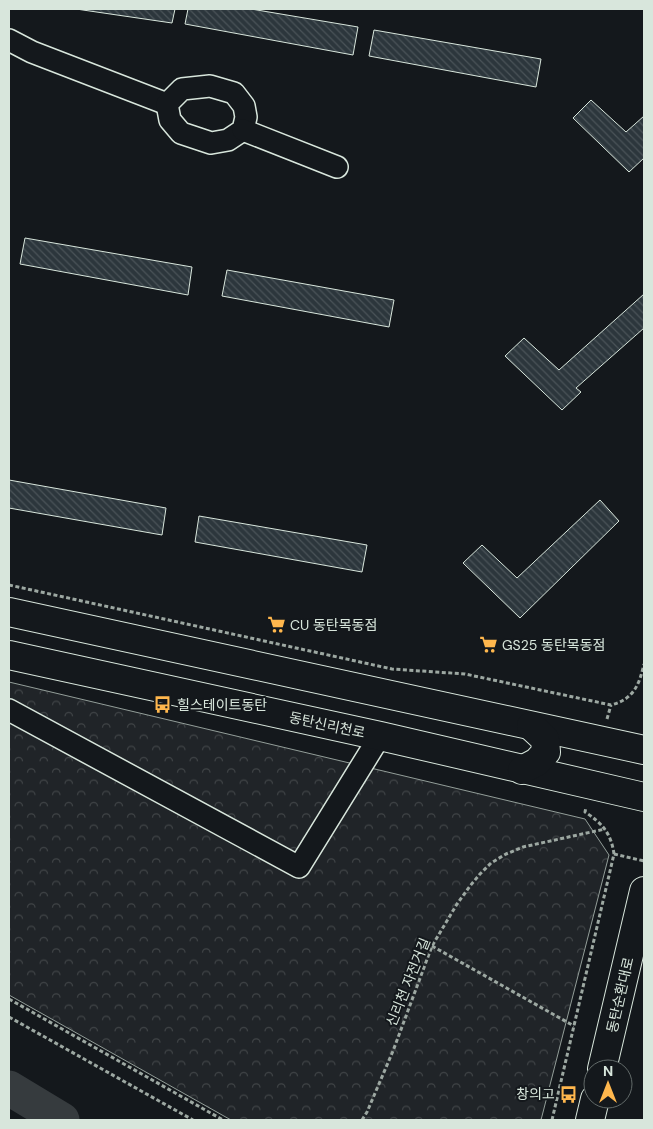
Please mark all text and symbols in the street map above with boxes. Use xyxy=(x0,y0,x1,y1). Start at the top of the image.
supermarket icon: CU 동탄목동점 xyxy=(266,615,286,635)
place label: CU 동탄목동점 xyxy=(290,616,377,634)
supermarket icon: GS25 동탄목동점 xyxy=(478,635,498,655)
place label: GS25 동탄목동점 xyxy=(502,636,605,654)
bus stop icon: 힐스테이트동탄 xyxy=(153,695,173,715)
place label: 힐스테이트동탄 xyxy=(177,696,267,714)
street label: 동탄신리천로 xyxy=(287,708,367,742)
street label: 신리천 자전거길 xyxy=(382,935,434,1029)
street label: 동탄순환대로 xyxy=(603,955,637,1035)
north arrow xyxy=(583,1059,633,1109)
text: N xyxy=(603,1062,613,1080)
bus stop icon: 창의고 xyxy=(559,1084,579,1104)
place label: 창의고 xyxy=(516,1085,555,1103)

